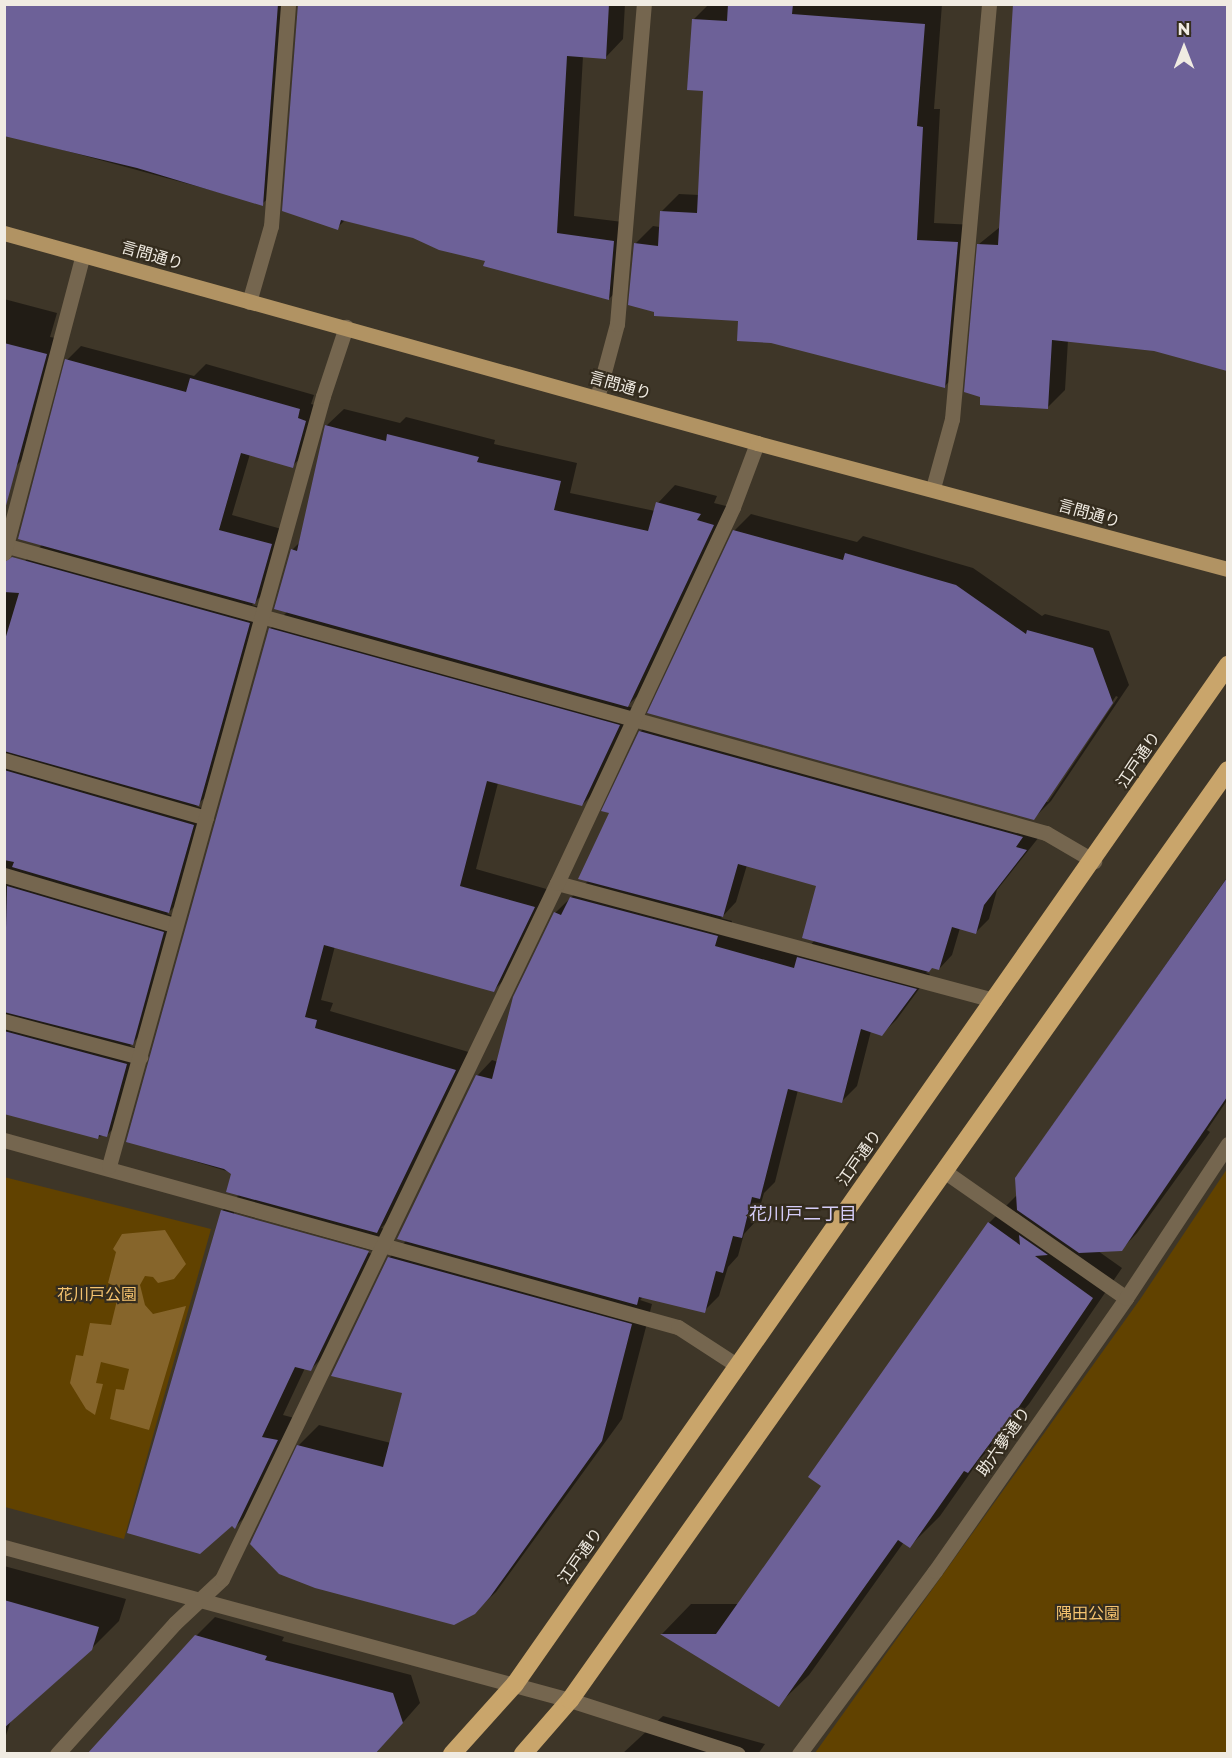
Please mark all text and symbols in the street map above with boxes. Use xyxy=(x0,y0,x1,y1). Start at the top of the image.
north arrow xyxy=(1154,18,1214,78)
text: N xyxy=(1178,20,1190,39)
street label: 言問通り xyxy=(119,238,185,274)
street label: 言問通り xyxy=(587,368,653,404)
street label: 言問通り xyxy=(1056,496,1122,532)
street label: 江戸通り xyxy=(1113,728,1165,792)
street label: 江戸通り xyxy=(834,1126,886,1190)
district label: 花川戸二丁目 xyxy=(749,1203,857,1225)
park label: 花川戸公園 xyxy=(57,1285,137,1305)
street label: 助六夢通り xyxy=(973,1404,1035,1480)
street label: 江戸通り xyxy=(555,1524,607,1588)
park label: 隅田公園 xyxy=(1056,1604,1120,1624)

